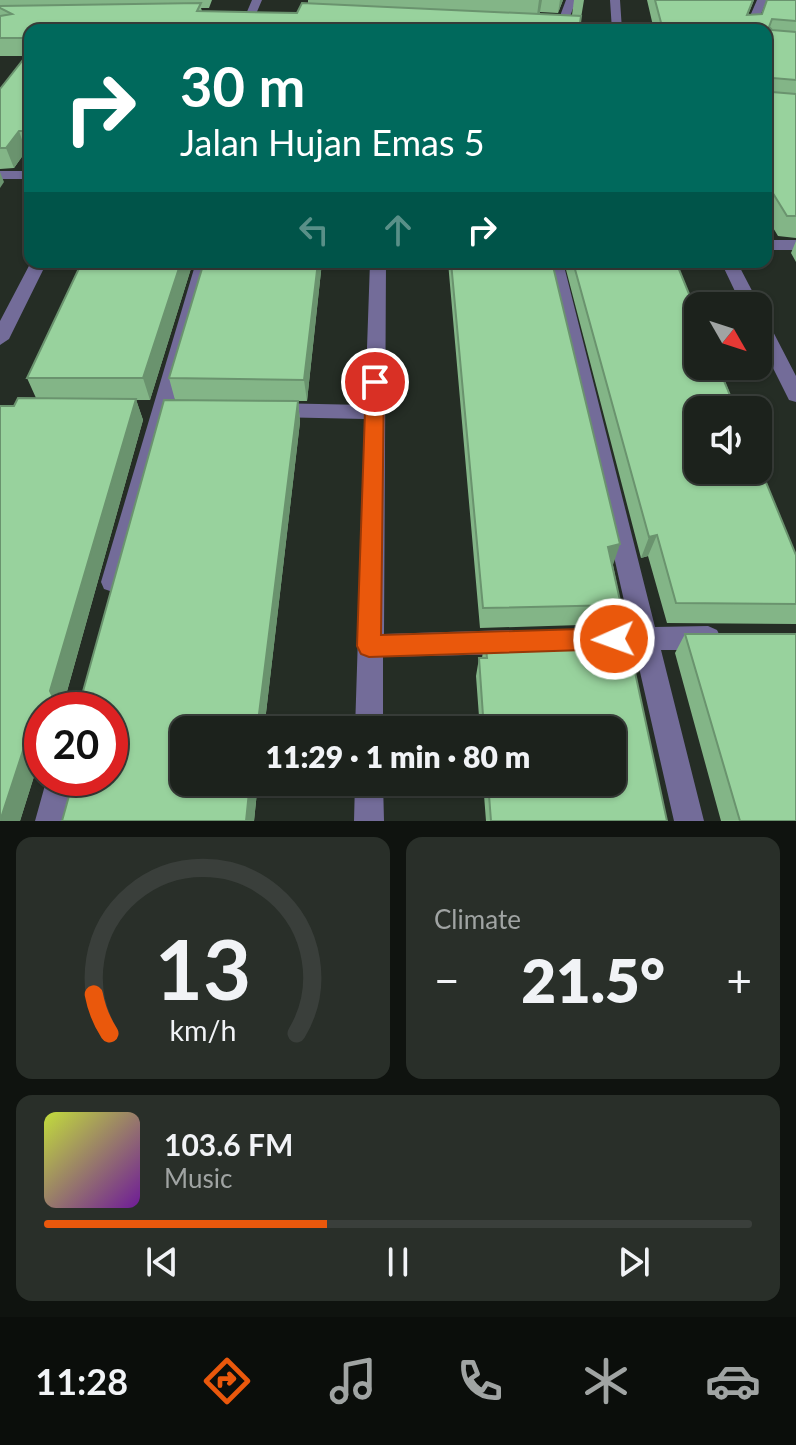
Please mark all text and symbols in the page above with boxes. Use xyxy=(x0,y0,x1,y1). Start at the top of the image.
text: 30 m xyxy=(180,52,305,119)
icon: right xyxy=(48,56,152,160)
text: Jalan Hujan Emas 5 xyxy=(180,120,485,164)
icon: left xyxy=(292,208,336,252)
icon: ahead xyxy=(376,208,420,252)
icon: right xyxy=(460,208,504,252)
north arrow xyxy=(684,292,772,380)
map controls xyxy=(684,292,772,484)
pin xyxy=(341,348,409,416)
icon: arrive xyxy=(353,360,397,404)
button: sound xyxy=(684,396,772,484)
position arrow xyxy=(572,597,656,681)
speed limit sign: 20 xyxy=(24,692,128,796)
text: 11:29 · 1 min · 80 m xyxy=(266,738,530,774)
text: Climate xyxy=(434,903,521,935)
text: 13 xyxy=(155,918,251,1018)
text: 21.5° xyxy=(521,944,665,1016)
text: − xyxy=(434,954,460,1006)
text: + xyxy=(726,954,752,1006)
text: km/h xyxy=(170,1013,236,1047)
text: 103.6 FM xyxy=(164,1126,293,1162)
text: Music xyxy=(164,1162,232,1194)
icon: previous xyxy=(140,1240,184,1284)
icon: pause xyxy=(376,1240,420,1284)
icon: next xyxy=(612,1240,656,1284)
icon: directions xyxy=(199,1353,255,1409)
icon: music xyxy=(325,1353,381,1409)
icon: phone xyxy=(452,1353,508,1409)
icon: climate xyxy=(578,1353,634,1409)
icon: car xyxy=(705,1353,761,1409)
text: 11:28 xyxy=(35,1359,128,1403)

